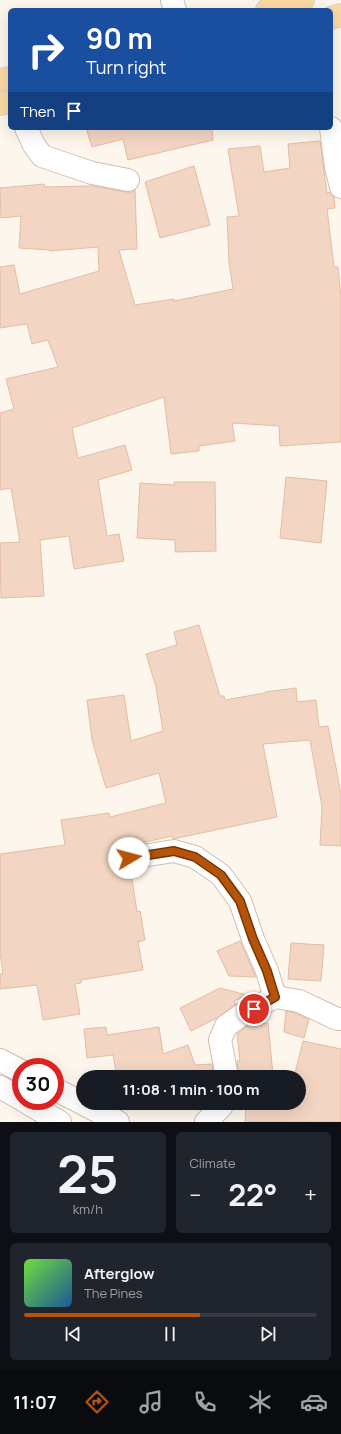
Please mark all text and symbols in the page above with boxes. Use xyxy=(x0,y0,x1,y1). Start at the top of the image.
text: 90 m xyxy=(86,19,153,57)
icon: right xyxy=(20,24,72,76)
text: Turn right xyxy=(86,55,167,79)
icon: arrive xyxy=(63,100,85,122)
text: Then xyxy=(20,101,55,122)
position arrow xyxy=(108,837,150,879)
pin xyxy=(237,992,271,1026)
icon: arrive xyxy=(243,998,265,1020)
speed limit sign: 30 xyxy=(12,1058,64,1110)
text: 11:08 · 1 min · 100 m xyxy=(123,1079,259,1100)
text: 25 xyxy=(57,1138,118,1209)
text: Climate xyxy=(190,1154,236,1172)
text: 22° xyxy=(228,1174,277,1215)
text: − xyxy=(190,1180,201,1210)
text: + xyxy=(304,1180,317,1210)
text: km/h xyxy=(73,1200,103,1218)
text: Afterglow xyxy=(84,1263,155,1284)
text: The Pines xyxy=(84,1284,143,1302)
icon: previous xyxy=(62,1323,84,1345)
icon: pause xyxy=(159,1323,181,1345)
icon: next xyxy=(257,1323,279,1345)
icon: directions xyxy=(83,1388,111,1416)
icon: music xyxy=(137,1388,165,1416)
icon: phone xyxy=(191,1388,219,1416)
icon: climate xyxy=(246,1388,274,1416)
icon: car xyxy=(300,1388,328,1416)
text: 11:07 xyxy=(13,1390,57,1414)

